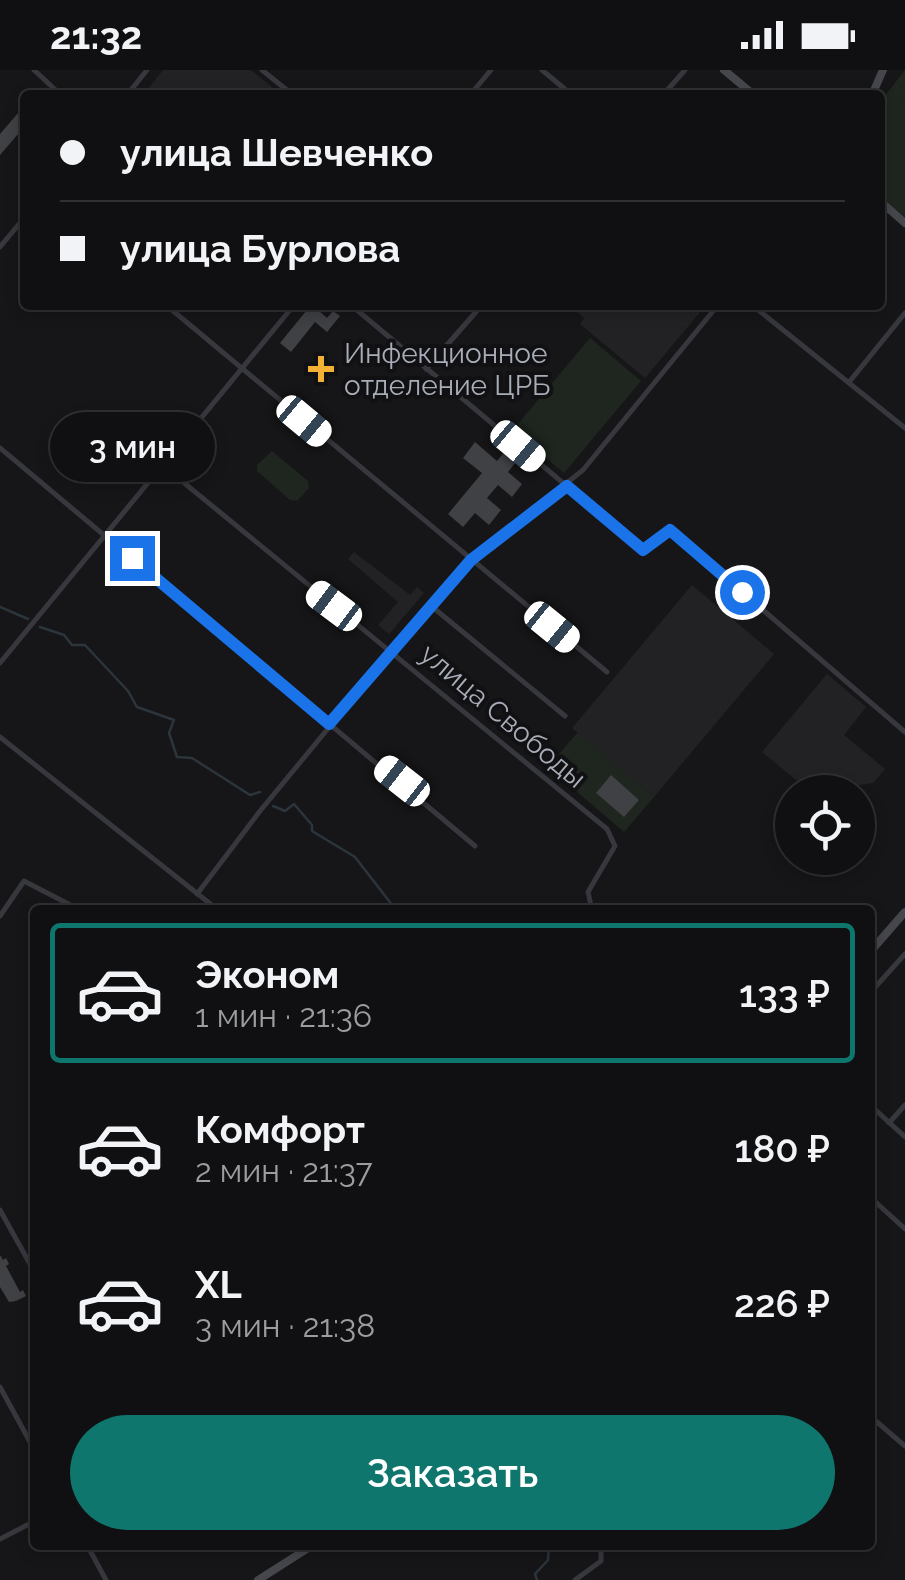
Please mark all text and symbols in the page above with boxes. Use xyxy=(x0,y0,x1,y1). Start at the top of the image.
text: 21:32 xyxy=(50,13,142,58)
text: улица Шевченко xyxy=(120,130,433,175)
text: улица Бурлова xyxy=(120,226,400,271)
place label: Инфекционное отделение ЦРБ xyxy=(344,337,550,402)
marker: Инфекционное отделение ЦРБ xyxy=(308,356,334,382)
car xyxy=(271,390,337,452)
callout: 3 мин xyxy=(49,413,214,483)
car xyxy=(485,415,551,477)
text: 3 мин xyxy=(89,428,176,465)
route end xyxy=(110,536,155,581)
route start xyxy=(720,570,765,615)
car xyxy=(301,576,367,636)
car xyxy=(519,596,585,658)
street label: улица Свободы xyxy=(413,637,593,795)
car xyxy=(369,751,435,811)
map controls xyxy=(775,775,875,875)
button: locate xyxy=(775,775,875,875)
icon: car xyxy=(75,948,165,1038)
text: Эконом xyxy=(195,952,339,997)
text: 133 ₽ xyxy=(739,971,830,1016)
text: 1 мин · 21:36 xyxy=(195,997,372,1034)
icon: car xyxy=(75,1103,165,1193)
text: Комфорт xyxy=(195,1107,365,1152)
text: 180 ₽ xyxy=(735,1126,830,1171)
text: 2 мин · 21:37 xyxy=(195,1152,373,1189)
icon: car xyxy=(75,1258,165,1348)
text: XL xyxy=(195,1262,242,1307)
text: 226 ₽ xyxy=(734,1281,830,1326)
text: 3 мин · 21:38 xyxy=(195,1307,375,1344)
button: Заказать xyxy=(70,1415,835,1530)

